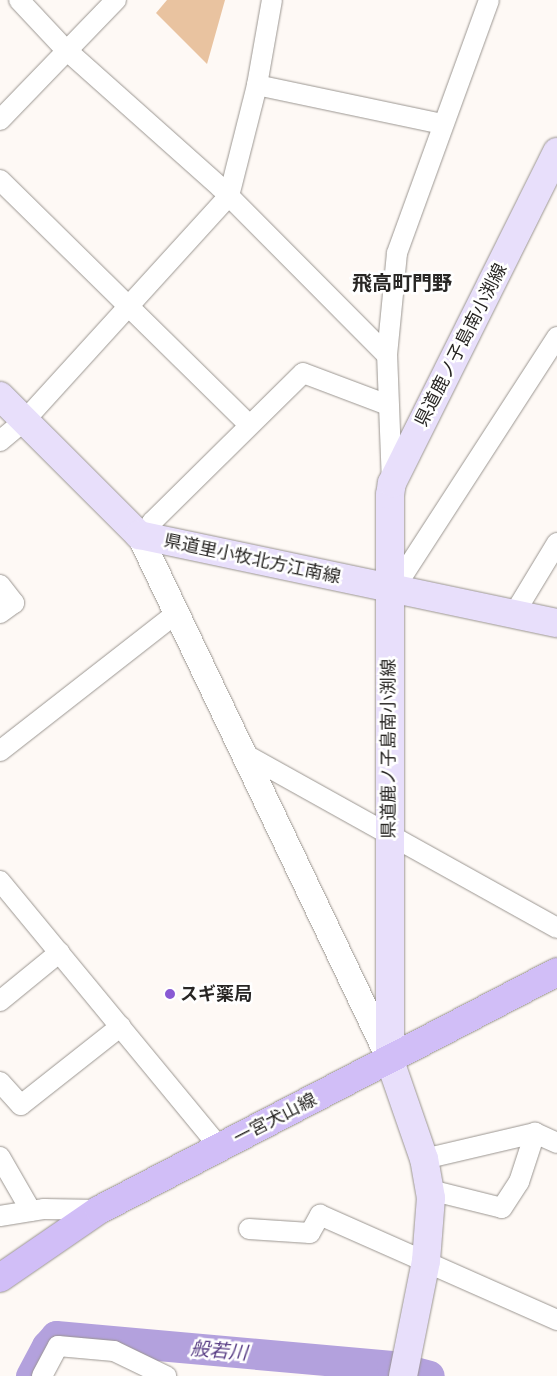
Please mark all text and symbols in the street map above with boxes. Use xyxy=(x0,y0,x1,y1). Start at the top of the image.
street label: 県道鹿ノ子島南小渕線 xyxy=(411,260,511,430)
district label: 飛高町門野 xyxy=(352,271,452,295)
street label: 県道里小牧北方江南線 xyxy=(162,530,342,588)
street label: 県道鹿ノ子島南小渕線 xyxy=(378,659,400,839)
place label: スギ薬局 xyxy=(180,983,252,1005)
marker: スギ薬局 xyxy=(164,988,176,1000)
street label: 一宮犬山線 xyxy=(230,1089,320,1149)
water label: 般若川 xyxy=(190,1337,248,1365)

